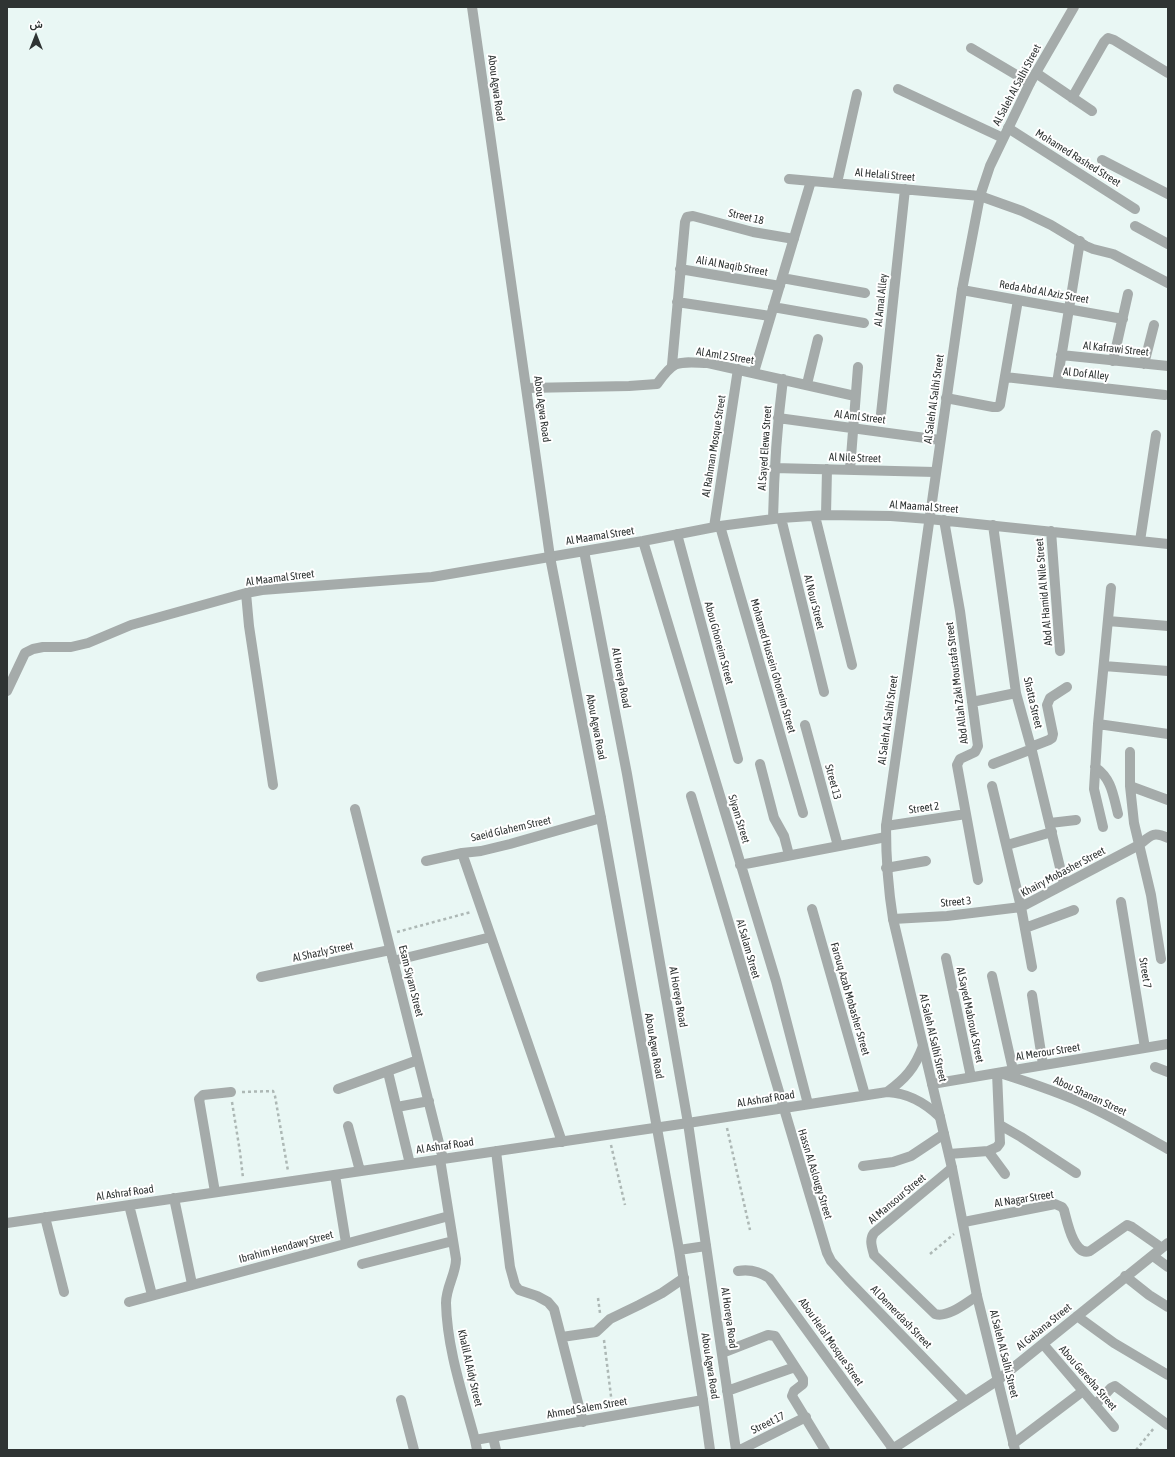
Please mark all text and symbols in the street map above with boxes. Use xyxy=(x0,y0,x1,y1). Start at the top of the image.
north arrow xyxy=(16,16,56,56)
text: ش xyxy=(29,18,43,30)
street label: Al Saleh Al Salhi Street xyxy=(990,42,1044,128)
street label: Abou Agwa Road xyxy=(485,54,507,122)
street label: Mohamed Rashed Street xyxy=(1033,126,1123,190)
street label: Al Helali Street xyxy=(854,166,916,184)
street label: Street 18 xyxy=(727,207,765,227)
street label: Ali Al Naqib Street xyxy=(695,253,769,279)
street label: Al Amal Alley xyxy=(872,273,890,327)
street label: Reda Abd Al Aziz Street xyxy=(998,278,1090,306)
street label: Al Kafrawi Street xyxy=(1082,339,1150,359)
street label: Al Aml 2 Street xyxy=(695,345,755,367)
street label: Al Saleh Al Salhi Street xyxy=(921,353,947,445)
street label: Al Dof Alley xyxy=(1062,365,1110,383)
street label: Abou Agwa Road xyxy=(531,375,553,443)
street label: Al Rahman Mosque Street xyxy=(699,394,729,498)
street label: Al Sayed Elewa Street xyxy=(755,405,775,491)
street label: Al Aml Street xyxy=(834,407,886,427)
street label: Al Nile Street xyxy=(829,450,881,466)
street label: Al Maamal Street xyxy=(889,498,959,516)
street label: Al Maamal Street xyxy=(565,524,635,548)
street label: Abd Al Hamid Al Nile Street xyxy=(1033,538,1055,646)
street label: Al Maamal Street xyxy=(245,567,315,589)
street label: Al Nour Street xyxy=(801,573,827,631)
street label: Mohamed Hussein Ghoneim Street xyxy=(747,597,799,735)
street label: Abou Ghoneim Street xyxy=(702,600,736,686)
street label: Abd Allah Zaki Moustafa Street xyxy=(943,621,971,745)
street label: Al Horeya Road xyxy=(609,647,633,709)
street label: Al Saleh Al Salhi Street xyxy=(875,674,901,766)
street label: Shatta Street xyxy=(1021,676,1045,730)
street label: Abou Agwa Road xyxy=(583,693,609,761)
street label: Street 13 xyxy=(822,763,844,801)
street label: Siyam Street xyxy=(725,793,753,845)
street label: Street 2 xyxy=(908,799,940,817)
street label: Saeid Glahem Street xyxy=(470,813,552,845)
street label: Khairy Mobasher Street xyxy=(1019,844,1107,900)
street label: Street 3 xyxy=(940,894,972,910)
street label: Al Salam Street xyxy=(733,918,763,980)
street label: Al Shazly Street xyxy=(291,939,355,965)
street label: Farouq Azab Mobasher Street xyxy=(828,941,872,1057)
street label: Esam Siyam Street xyxy=(396,944,426,1018)
street label: Street 7 xyxy=(1136,957,1154,989)
street label: Al Horeya Road xyxy=(666,966,690,1028)
street label: Al Sayed Mabrouk Street xyxy=(953,966,987,1064)
street label: Al Saleh Al Salhi Street xyxy=(916,993,950,1083)
street label: Abou Agwa Road xyxy=(642,1012,666,1080)
street label: Al Merour Street xyxy=(1015,1040,1081,1064)
street label: Abou Shanan Street xyxy=(1051,1073,1129,1119)
street label: Al Ashraf Road xyxy=(736,1088,796,1110)
street label: Hassn Al Aslougy Street xyxy=(795,1127,835,1221)
street label: Al Ashraf Road xyxy=(415,1135,475,1157)
street label: Al Mansour Street xyxy=(866,1171,928,1227)
street label: Al Ashraf Road xyxy=(95,1182,155,1204)
street label: Al Nagar Street xyxy=(993,1188,1055,1210)
street label: Ibrahim Hendawy Street xyxy=(237,1228,335,1266)
street label: Al Demerdash Street xyxy=(868,1283,934,1351)
street label: Al Horeya Road xyxy=(718,1287,740,1349)
street label: Abou Helal Mosque Street xyxy=(796,1296,866,1388)
street label: Al Gabana Street xyxy=(1014,1301,1074,1353)
street label: Al Saleh Al Salhi Street xyxy=(987,1309,1021,1399)
street label: Khalil Al Aidy Street xyxy=(455,1328,485,1408)
street label: Abou Agwa Road xyxy=(698,1332,722,1400)
street label: Abou Geresha Street xyxy=(1056,1343,1120,1413)
street label: Ahmed Salem Street xyxy=(546,1394,628,1422)
street label: Street 17 xyxy=(749,1409,787,1437)

